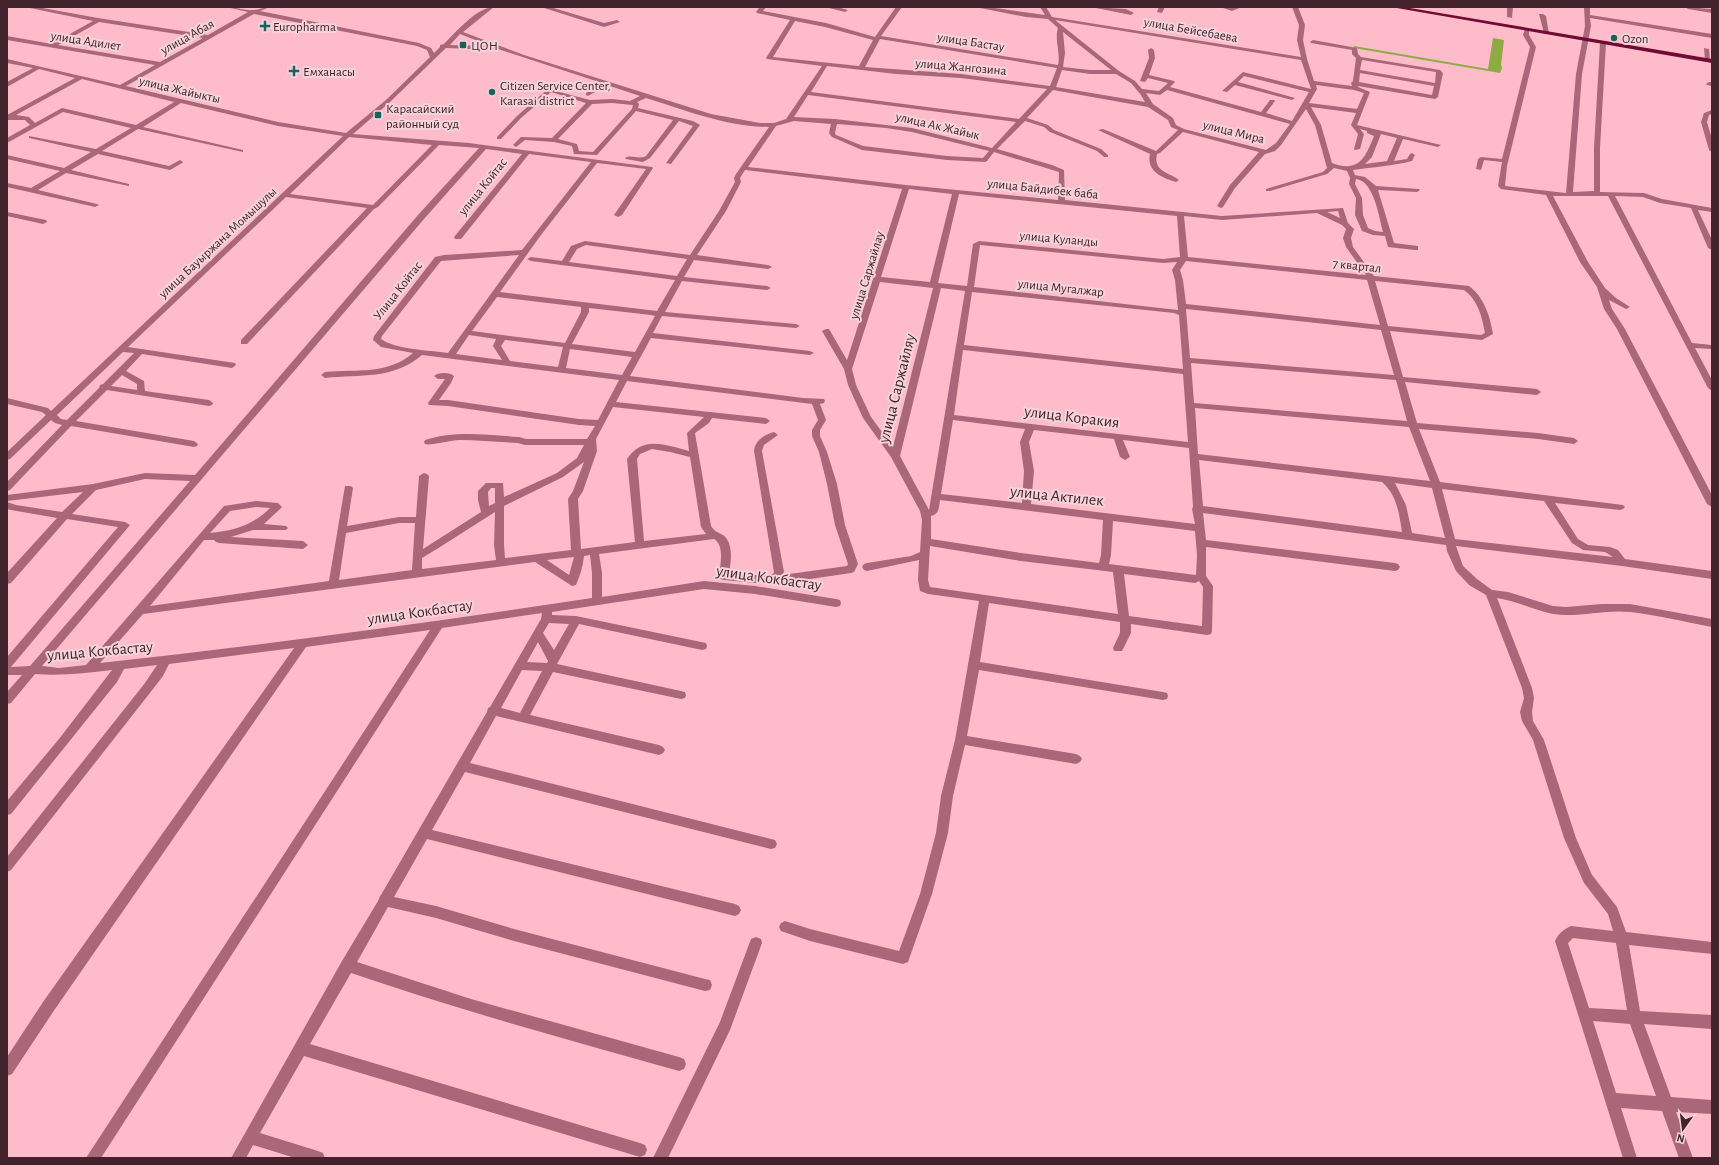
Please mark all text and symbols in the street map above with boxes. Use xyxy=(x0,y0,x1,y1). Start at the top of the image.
street label: улица Бейсебаева xyxy=(1142,16,1239,45)
street label: улица Абая xyxy=(158,17,217,58)
marker: Europharma xyxy=(260,21,270,31)
place label: Europharma xyxy=(273,21,336,34)
street label: улица Адилет xyxy=(49,29,122,53)
street label: улица Бастау xyxy=(935,31,1006,54)
marker: Ozon xyxy=(1609,33,1619,43)
place label: Ozon xyxy=(1622,33,1648,46)
marker: ЦОН xyxy=(458,40,468,50)
place label: ЦОН xyxy=(471,40,498,53)
street label: улица Жангозина xyxy=(914,57,1007,78)
marker: Емханасы xyxy=(288,65,300,77)
place label: Емханасы xyxy=(303,66,355,79)
street label: улица Жайыкты xyxy=(137,75,221,106)
place label: Citizen Service Center, Karasai district xyxy=(500,80,610,108)
marker: Citizen Service Center, Karasai district xyxy=(487,87,497,97)
place label: Карасайский районный суд xyxy=(386,103,460,131)
marker: Карасайский районный суд xyxy=(373,110,383,120)
street label: улица Ак Жайык xyxy=(893,110,981,142)
street label: улица Мира xyxy=(1200,118,1266,146)
street label: улица Койтас xyxy=(456,156,510,219)
street label: улица Байдибек баба xyxy=(986,177,1099,202)
street label: улица Бауыржана Момышулы xyxy=(156,185,279,302)
street label: улица Куланды xyxy=(1018,229,1099,249)
street label: улица Саржайлау xyxy=(848,230,887,322)
street label: 7 квартал xyxy=(1332,257,1382,276)
street label: Улица Койтас xyxy=(371,259,425,323)
street label: улица Мугалжар xyxy=(1016,277,1105,300)
street label: улица Саржайляу xyxy=(875,332,919,446)
street label: улица Коракия xyxy=(1022,403,1120,432)
street label: улица Актилек xyxy=(1008,483,1105,510)
street label: улица Кокбастау xyxy=(714,563,823,594)
street label: улица Кокбастау xyxy=(366,597,474,628)
street label: улица Кокбастау xyxy=(46,638,154,665)
north arrow xyxy=(1663,1109,1703,1149)
text: N xyxy=(1676,1132,1686,1144)

